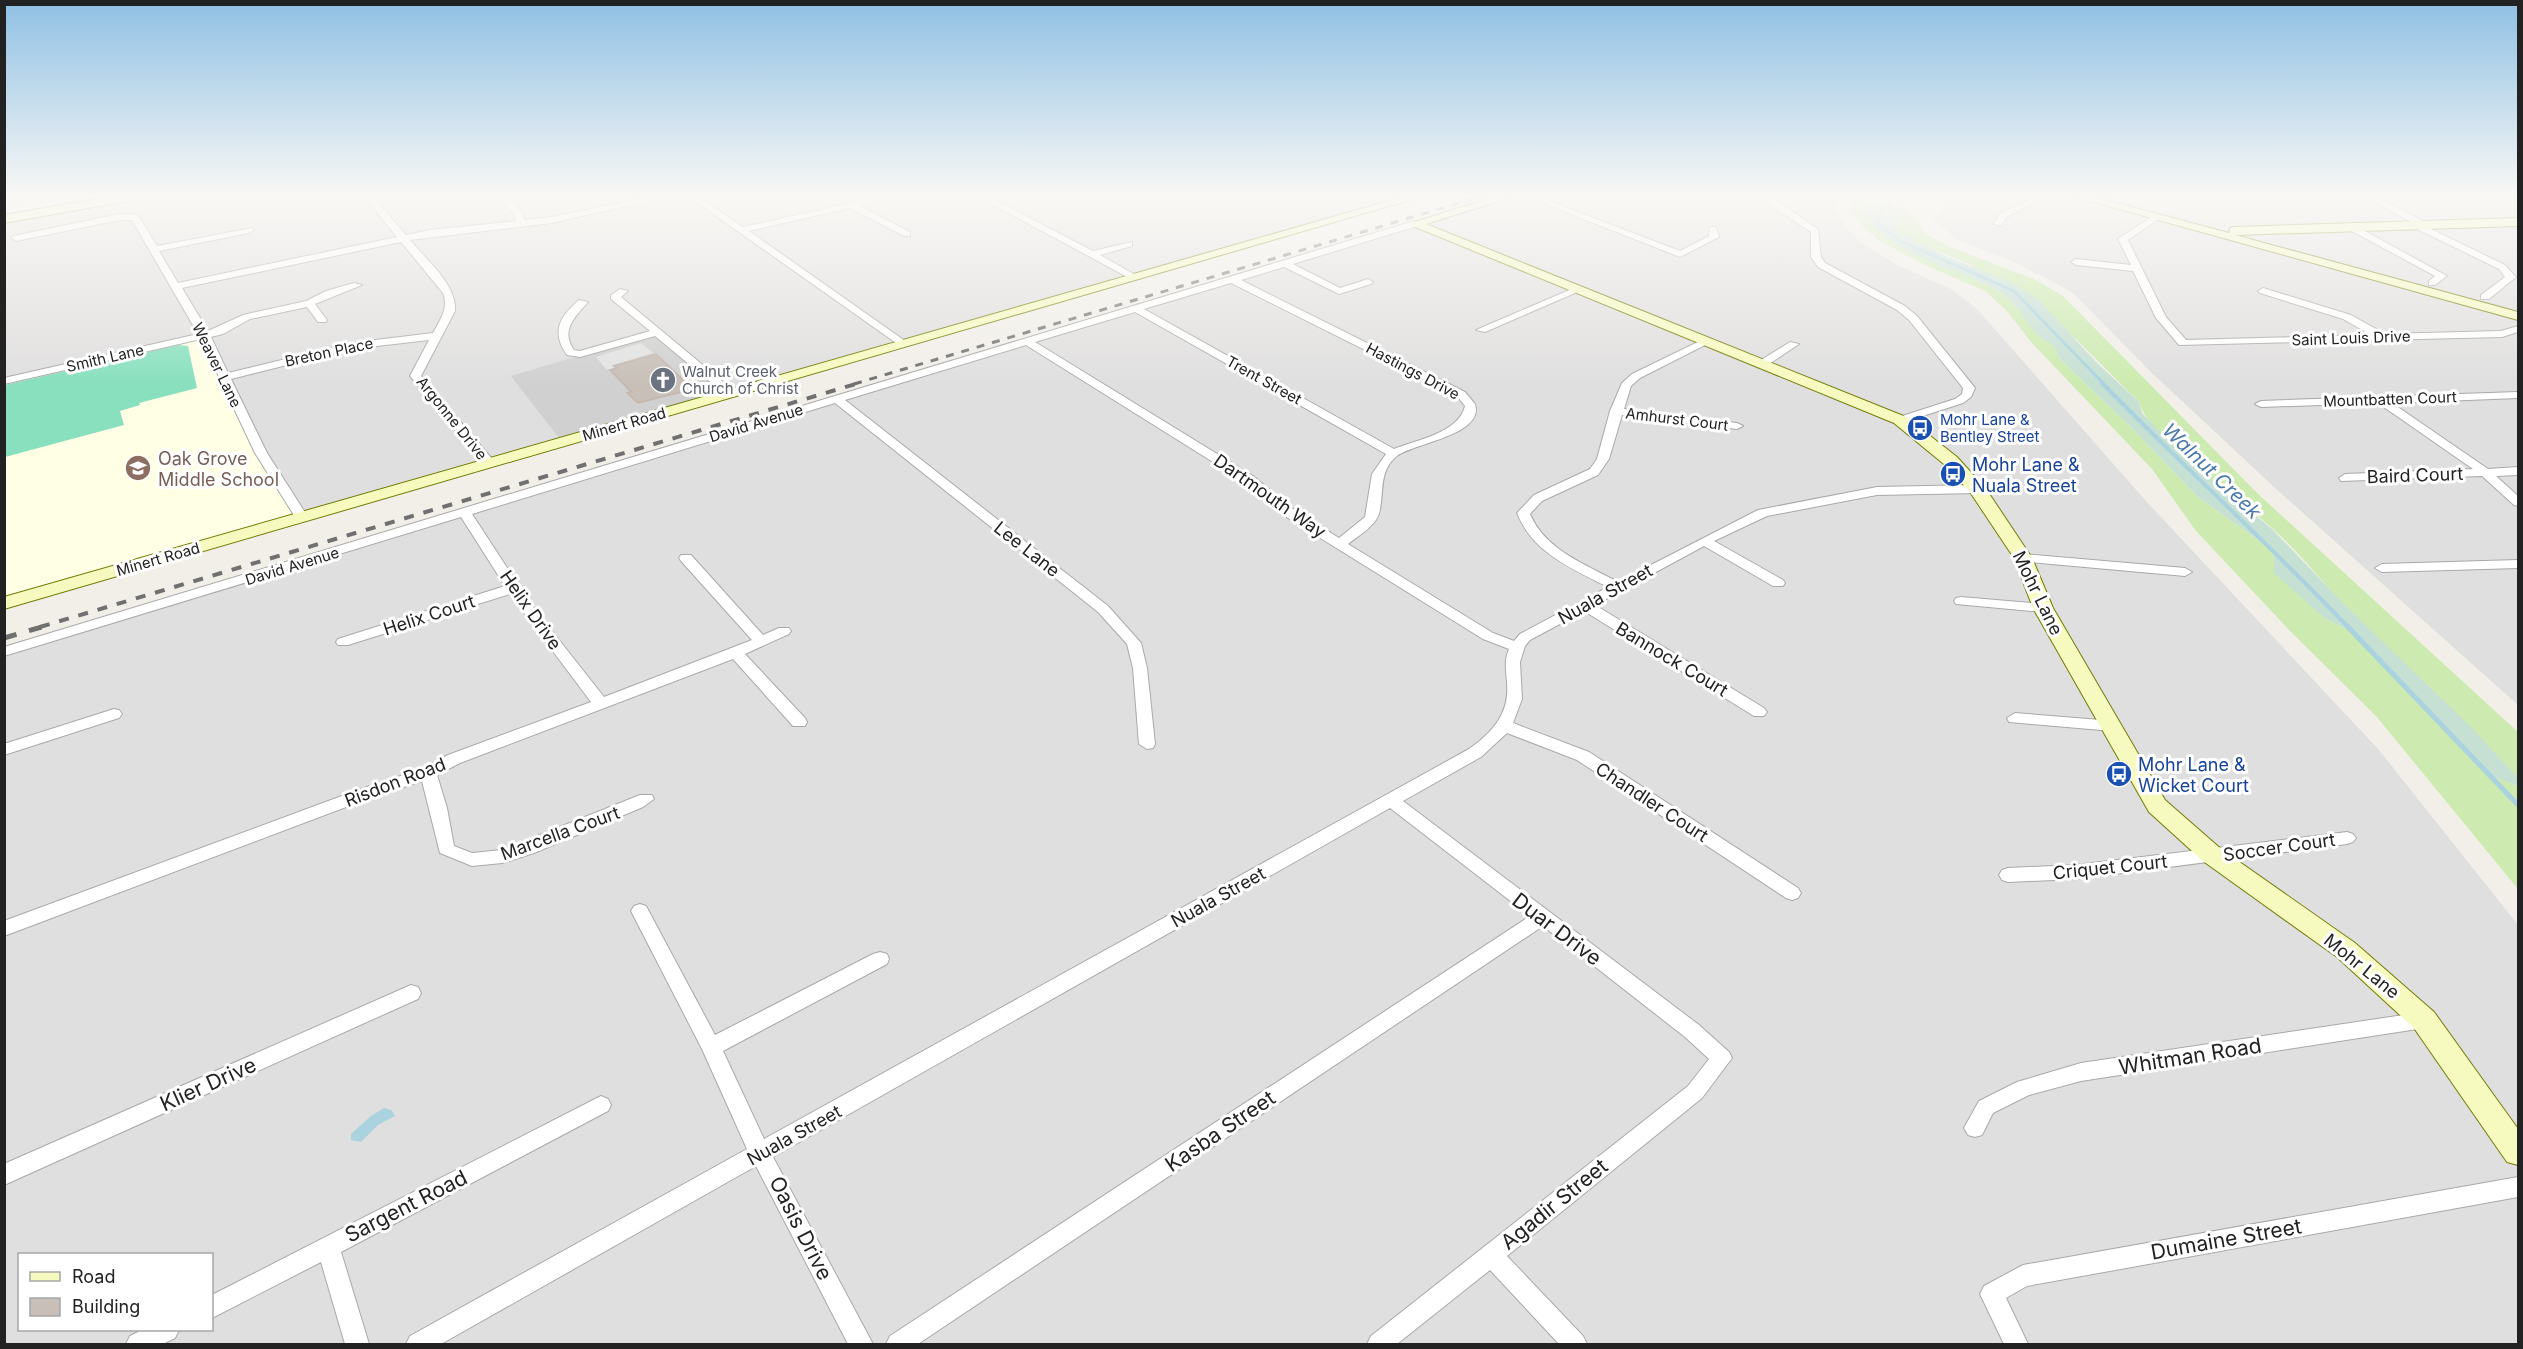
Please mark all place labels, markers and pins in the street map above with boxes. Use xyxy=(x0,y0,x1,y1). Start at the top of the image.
place label: Walnut Creek Church of Christ xyxy=(682,362,799,398)
church icon: Walnut Creek Church of Christ xyxy=(648,365,678,395)
place label: Mohr Lane & Bentley Street xyxy=(1940,410,2039,446)
bus stop icon: Mohr Lane & Bentley Street xyxy=(1905,413,1935,443)
place label: Oak Grove Middle School xyxy=(158,448,279,490)
school or university icon: Oak Grove Middle School xyxy=(123,453,153,483)
place label: Mohr Lane & Nuala Street xyxy=(1972,454,2080,496)
bus stop icon: Mohr Lane & Nuala Street xyxy=(1938,459,1968,489)
place label: Mohr Lane & Wicket Court xyxy=(2138,754,2249,796)
bus stop icon: Mohr Lane & Wicket Court xyxy=(2104,759,2134,789)

